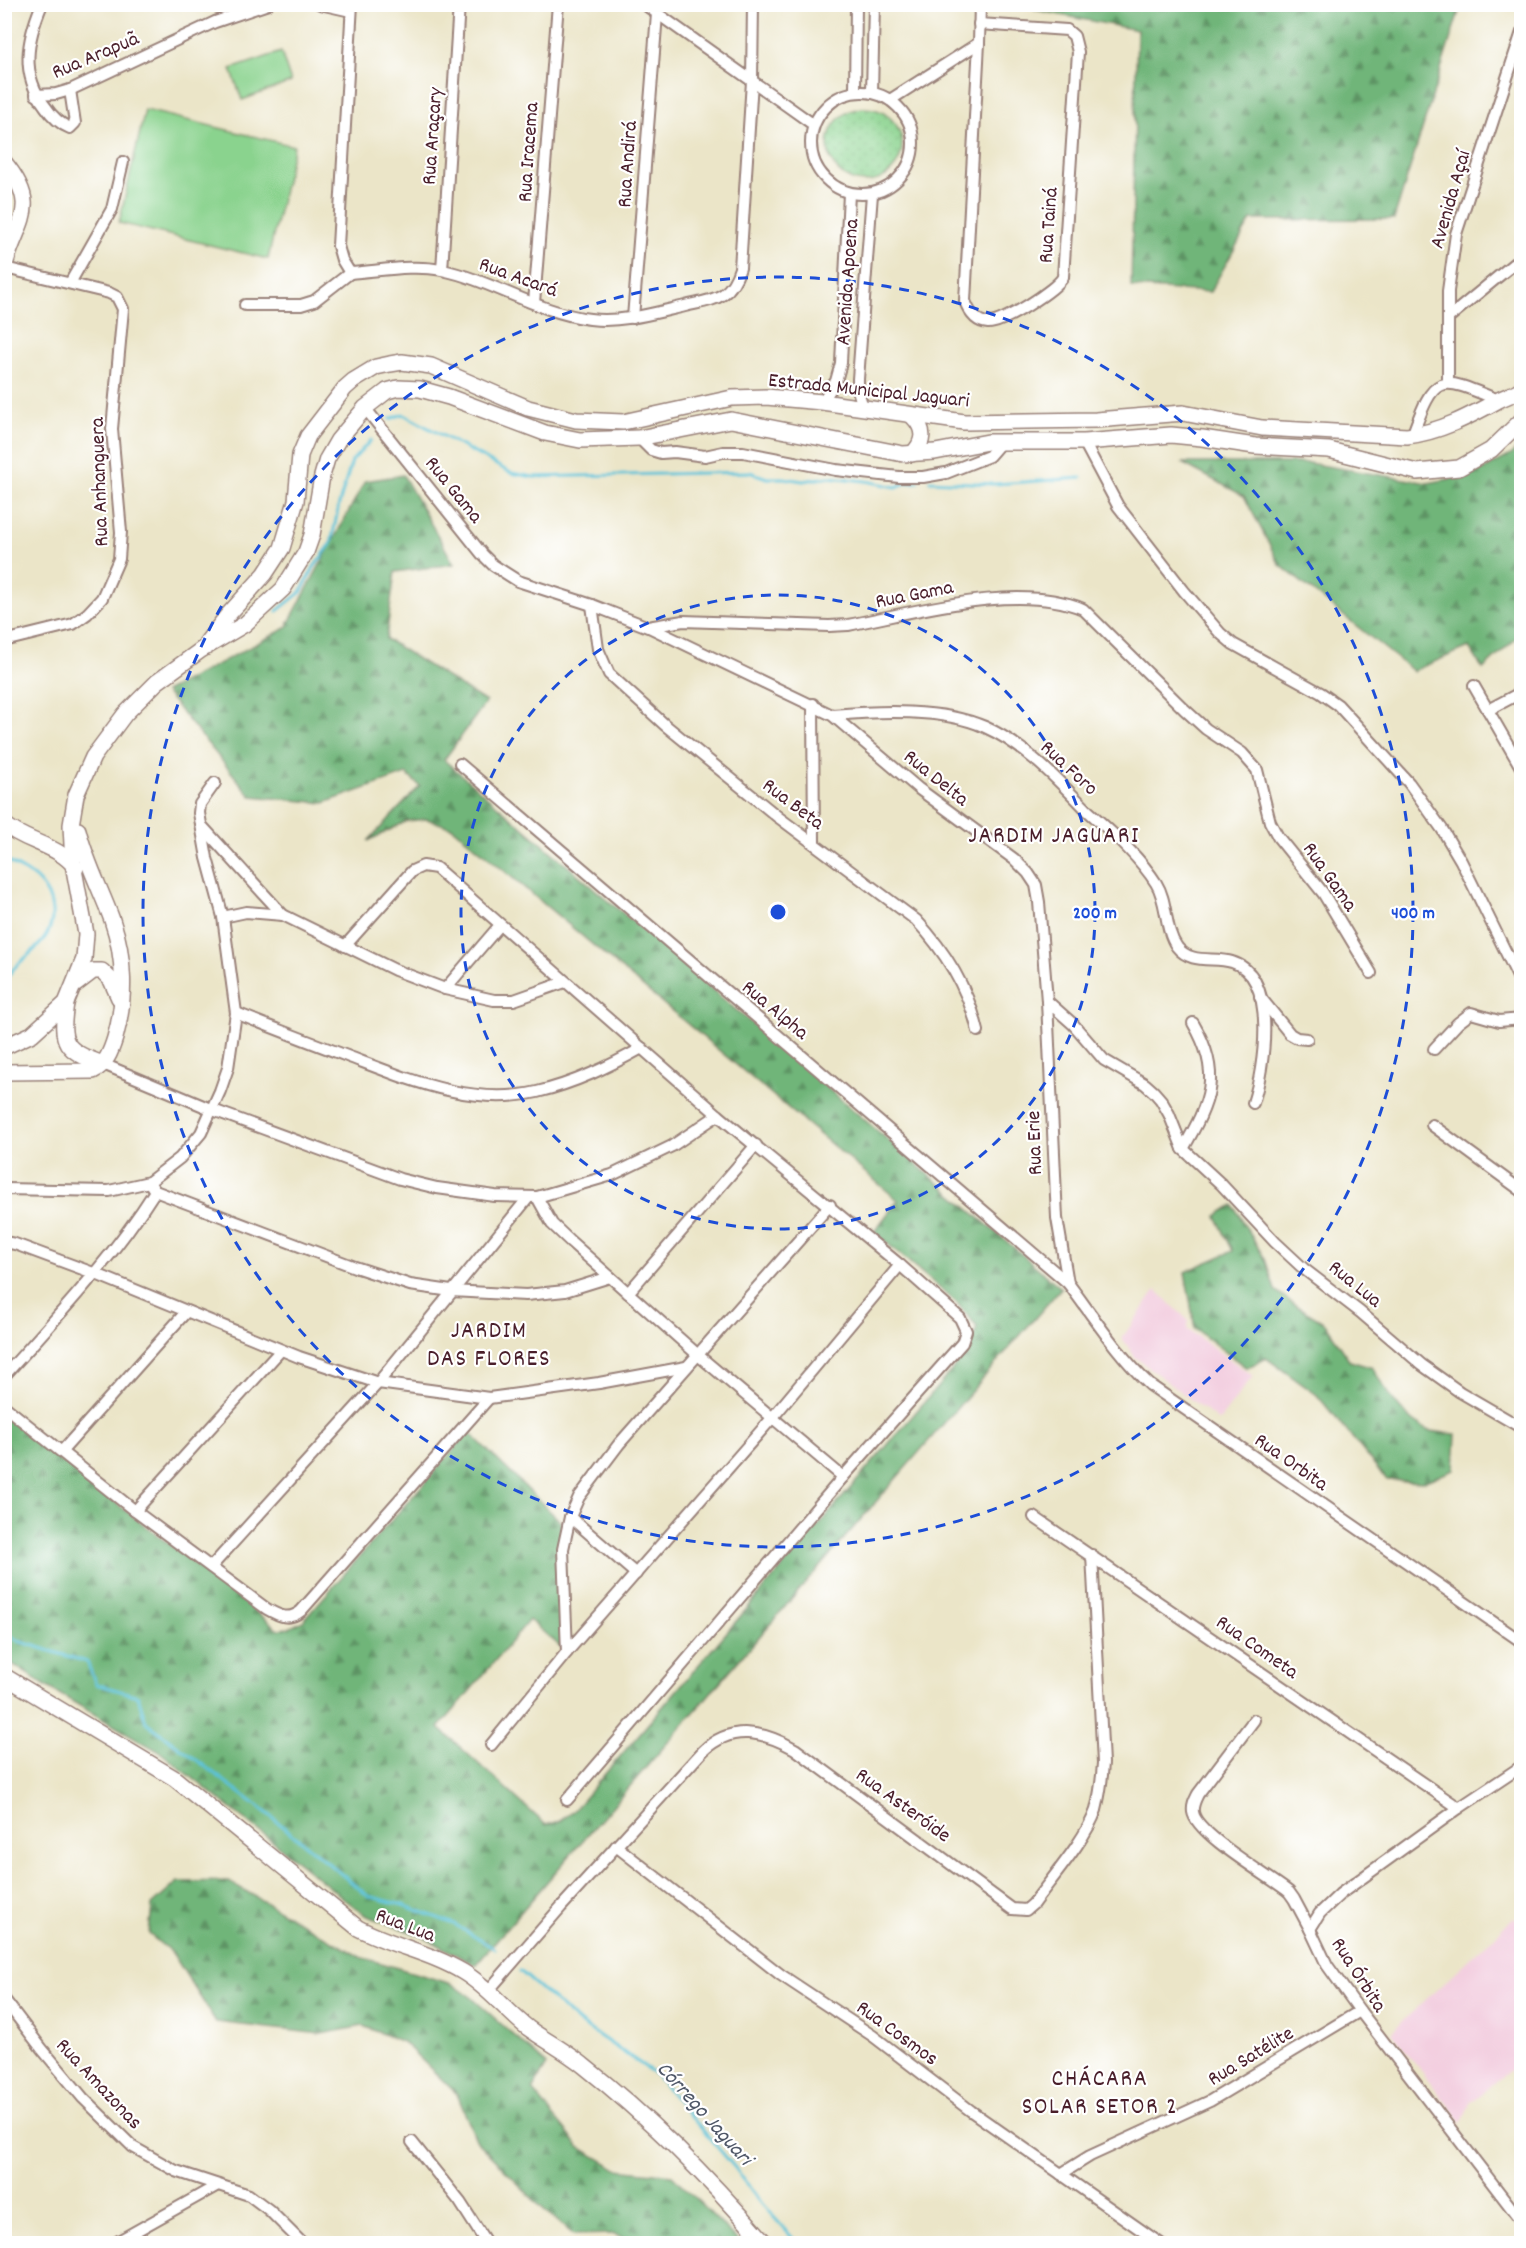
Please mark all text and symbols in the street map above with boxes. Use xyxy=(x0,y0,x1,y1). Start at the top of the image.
street label: Rua Arapuã xyxy=(48,25,145,89)
street label: Rua Araçary xyxy=(416,86,452,186)
street label: Rua Iracema xyxy=(512,100,549,203)
street label: Rua Andirá xyxy=(611,119,647,209)
street label: Avenida Açaí xyxy=(1424,145,1481,253)
street label: Rua Tainá xyxy=(1032,186,1068,264)
street label: Avenida Apoena xyxy=(830,217,868,347)
street label: Rua Acará xyxy=(474,251,562,307)
street label: Estrada Municipal Jaguari xyxy=(767,367,971,417)
street label: Rua Anhanguera xyxy=(84,416,118,547)
street label: Rua Gama xyxy=(416,451,490,532)
street label: Rua Gama xyxy=(873,573,957,618)
street label: Rua Foro xyxy=(1032,734,1104,804)
street label: Rua Delta xyxy=(896,744,975,816)
street label: Rua Beta xyxy=(755,772,830,839)
district label: JARDIM JAGUARI xyxy=(968,820,1140,854)
street label: Rua Gama xyxy=(1294,837,1364,919)
centre of rings xyxy=(768,902,788,922)
text: 200 m xyxy=(1073,902,1117,927)
text: 400 m xyxy=(1391,902,1435,927)
street label: Rua Alpha xyxy=(734,974,815,1049)
street label: Rua Erie xyxy=(1020,1110,1052,1176)
street label: Rua Lua xyxy=(1321,1254,1388,1317)
district label: JARDIM DAS FLORES xyxy=(427,1315,551,1377)
street label: Rua Orbita xyxy=(1247,1427,1334,1501)
street label: Rua Cometa xyxy=(1209,1609,1305,1689)
street label: Rua Asteróide xyxy=(848,1762,956,1851)
street label: Rua Lua xyxy=(371,1902,440,1952)
street label: Rua Órbita xyxy=(1322,1932,1393,2020)
street label: Rua Cosmos xyxy=(849,1994,944,2075)
street label: Rua Satélite xyxy=(1203,2020,1300,2095)
street label: Rua Amazonas xyxy=(47,2033,148,2137)
water label: Córrego Jaguari xyxy=(648,2055,761,2176)
district label: CHÁCARA SOLAR SETOR 2 xyxy=(1022,2063,1178,2125)

